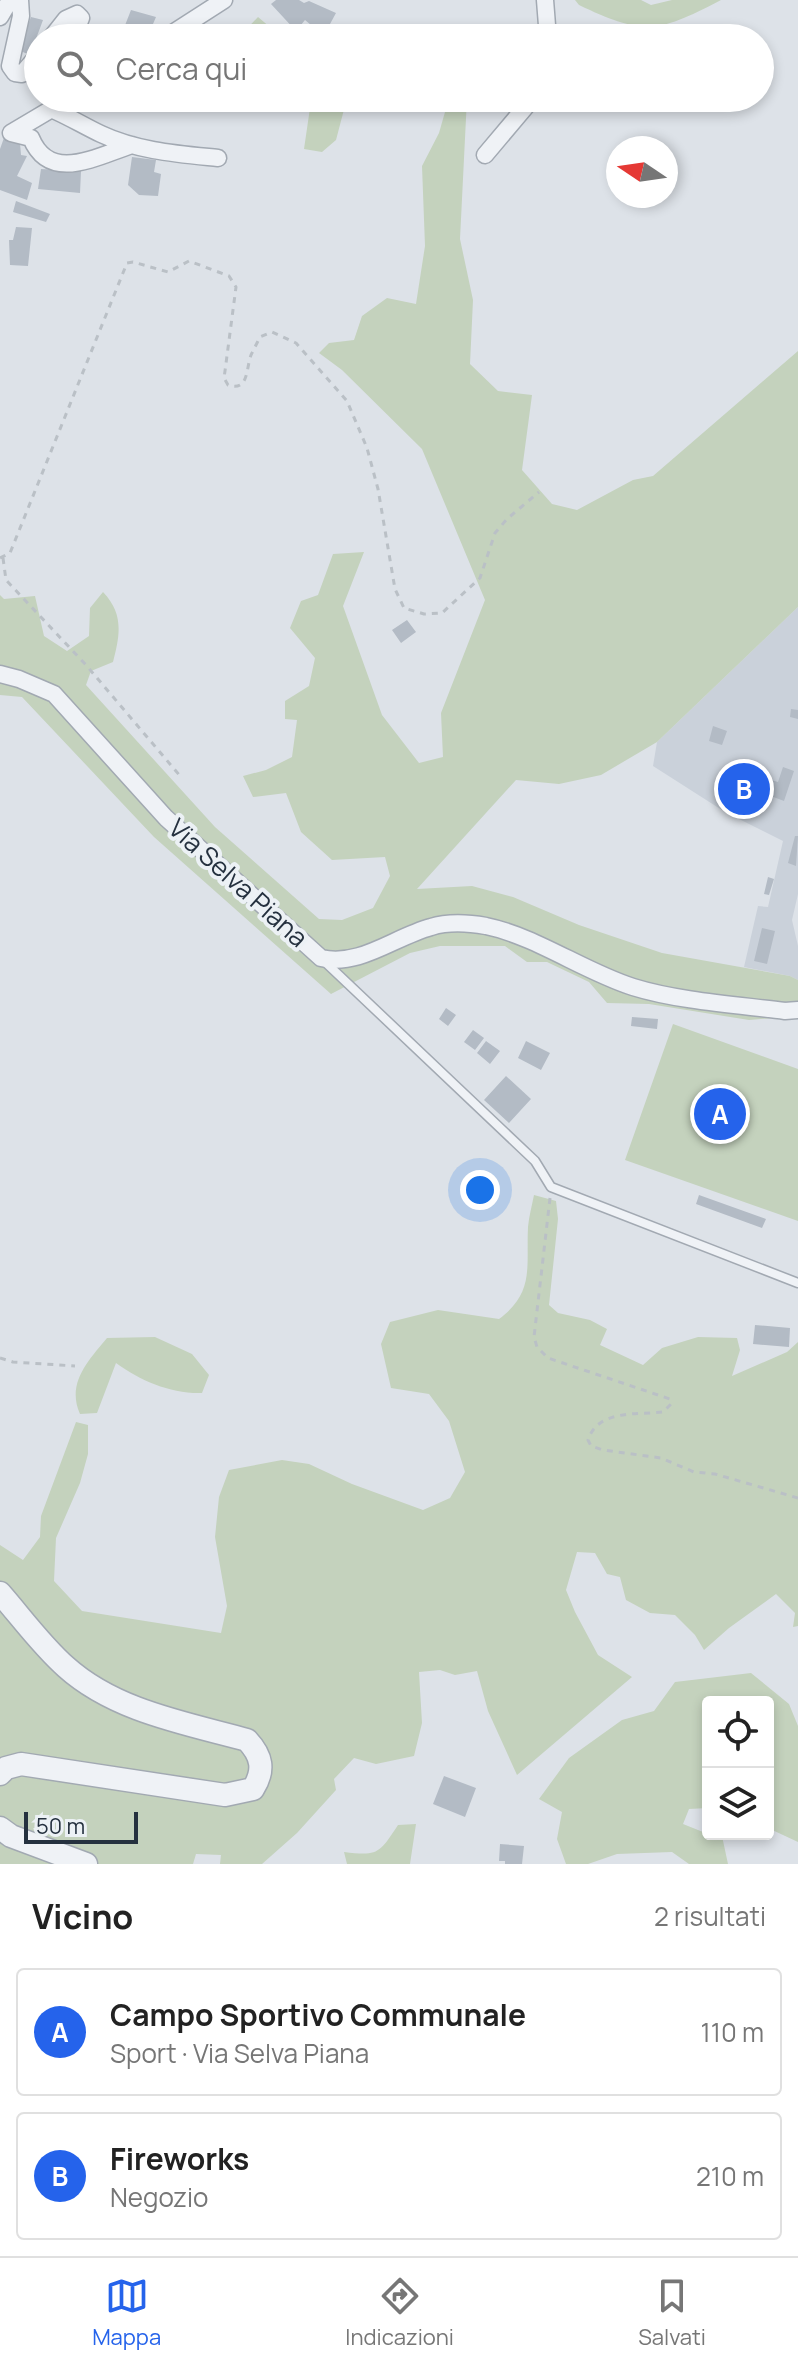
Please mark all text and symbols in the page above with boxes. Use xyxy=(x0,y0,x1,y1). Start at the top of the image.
search box xyxy=(24,24,774,112)
icon: search xyxy=(52,46,96,90)
text: Cerca qui xyxy=(116,48,247,89)
north arrow xyxy=(606,136,678,208)
pin: B xyxy=(718,759,770,819)
street label: Via Selva Piana xyxy=(161,810,316,955)
pin: A xyxy=(694,1084,746,1144)
your location xyxy=(460,1170,500,1210)
map controls xyxy=(702,1696,774,1840)
button: locate xyxy=(702,1696,774,1768)
button: layers xyxy=(702,1768,774,1840)
scale bar xyxy=(24,1808,138,1844)
text: 50 m xyxy=(36,1811,85,1841)
text: Vicino xyxy=(32,1893,133,1939)
text: 2 risultati xyxy=(654,1898,766,1934)
text: Campo Sportivo Communale xyxy=(110,1994,526,2035)
text: A xyxy=(51,2014,69,2050)
text: 110 m xyxy=(701,2014,764,2050)
text: Sport · Via Selva Piana xyxy=(110,2035,369,2071)
text: Fireworks xyxy=(110,2138,249,2179)
text: B xyxy=(52,2158,68,2194)
text: 210 m xyxy=(696,2158,764,2194)
text: Negozio xyxy=(110,2179,208,2215)
tab: Mappa xyxy=(92,2274,161,2352)
tab: Indicazioni xyxy=(345,2274,454,2352)
tab: Salvati xyxy=(638,2274,706,2352)

